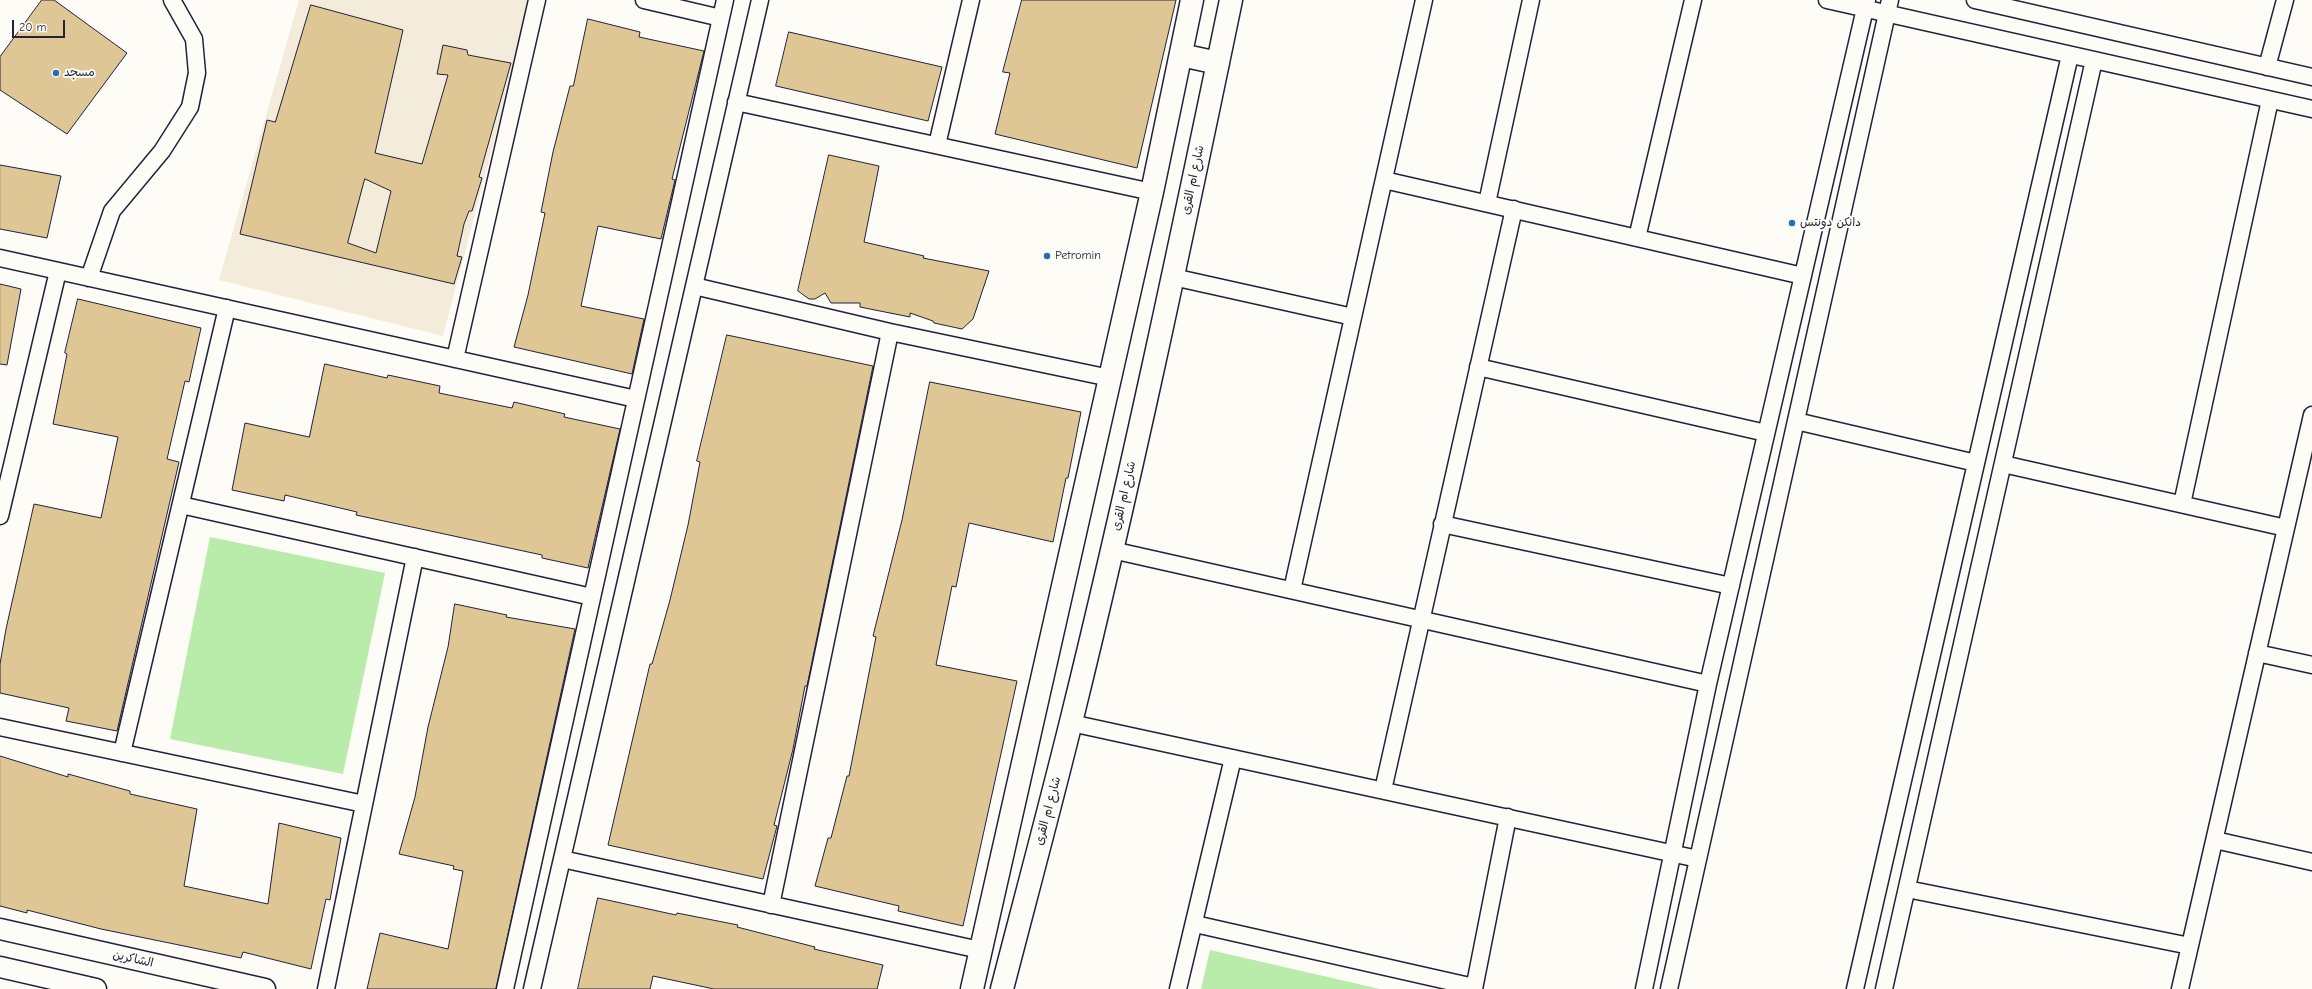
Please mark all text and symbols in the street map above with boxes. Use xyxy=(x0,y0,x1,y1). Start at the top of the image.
scale bar xyxy=(14,12,67,38)
text: 20 m xyxy=(19,20,47,34)
place label: مسجد xyxy=(64,66,95,80)
marker: مسجد xyxy=(51,68,61,78)
street label: شارع ام القرى xyxy=(1179,144,1207,216)
place label: دانكن دونتس xyxy=(1800,216,1861,230)
marker: دانكن دونتس xyxy=(1787,218,1797,228)
place label: Petromin xyxy=(1055,249,1101,263)
marker: Petromin xyxy=(1042,251,1052,261)
street label: شارع ام القرى xyxy=(1109,460,1139,532)
street label: شارع ام القرى xyxy=(1032,775,1064,847)
street label: الشاكرين xyxy=(111,947,155,971)

